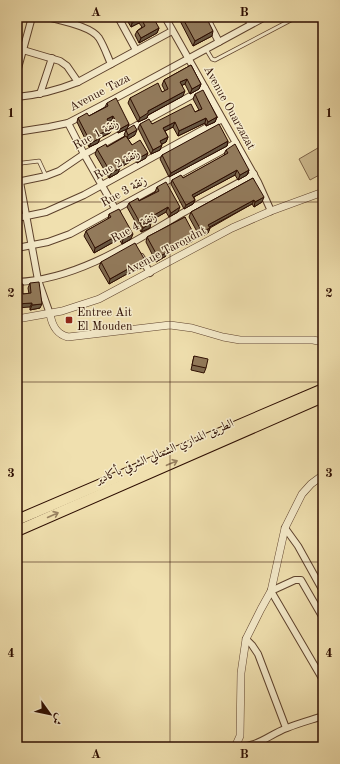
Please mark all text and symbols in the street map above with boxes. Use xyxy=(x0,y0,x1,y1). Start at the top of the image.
text: A xyxy=(91,6,101,19)
text: B xyxy=(239,6,249,19)
street label: Avenue Ouarzazat xyxy=(201,64,257,152)
street label: Avenue Taza xyxy=(68,72,132,114)
text: 1 xyxy=(7,107,15,120)
text: 1 xyxy=(325,107,333,120)
street label: Rue 1 زنقة xyxy=(71,117,121,152)
street label: Rue 2 زنقة xyxy=(92,147,142,182)
street label: Rue 3 زنقة xyxy=(99,174,149,209)
street label: Rue 4 زنقة xyxy=(109,210,159,245)
street label: Avenue Taroudnt xyxy=(124,225,208,277)
text: 2 xyxy=(7,287,15,300)
text: 2 xyxy=(325,287,333,300)
place label: Entree Ait El Mouden xyxy=(77,307,133,333)
marker: Entree Ait El Mouden xyxy=(64,315,74,325)
street label: الطريق المداري الشمالي الشرقي بأكادير xyxy=(92,415,237,490)
one-way arrow xyxy=(165,459,177,466)
text: 3 xyxy=(7,467,15,480)
text: 3 xyxy=(325,467,333,480)
one-way arrow xyxy=(46,511,58,518)
text: 4 xyxy=(7,647,15,660)
text: 4 xyxy=(325,647,333,660)
north arrow xyxy=(30,694,70,734)
text: ش xyxy=(49,711,65,726)
text: A xyxy=(91,748,101,761)
text: B xyxy=(239,748,249,761)

